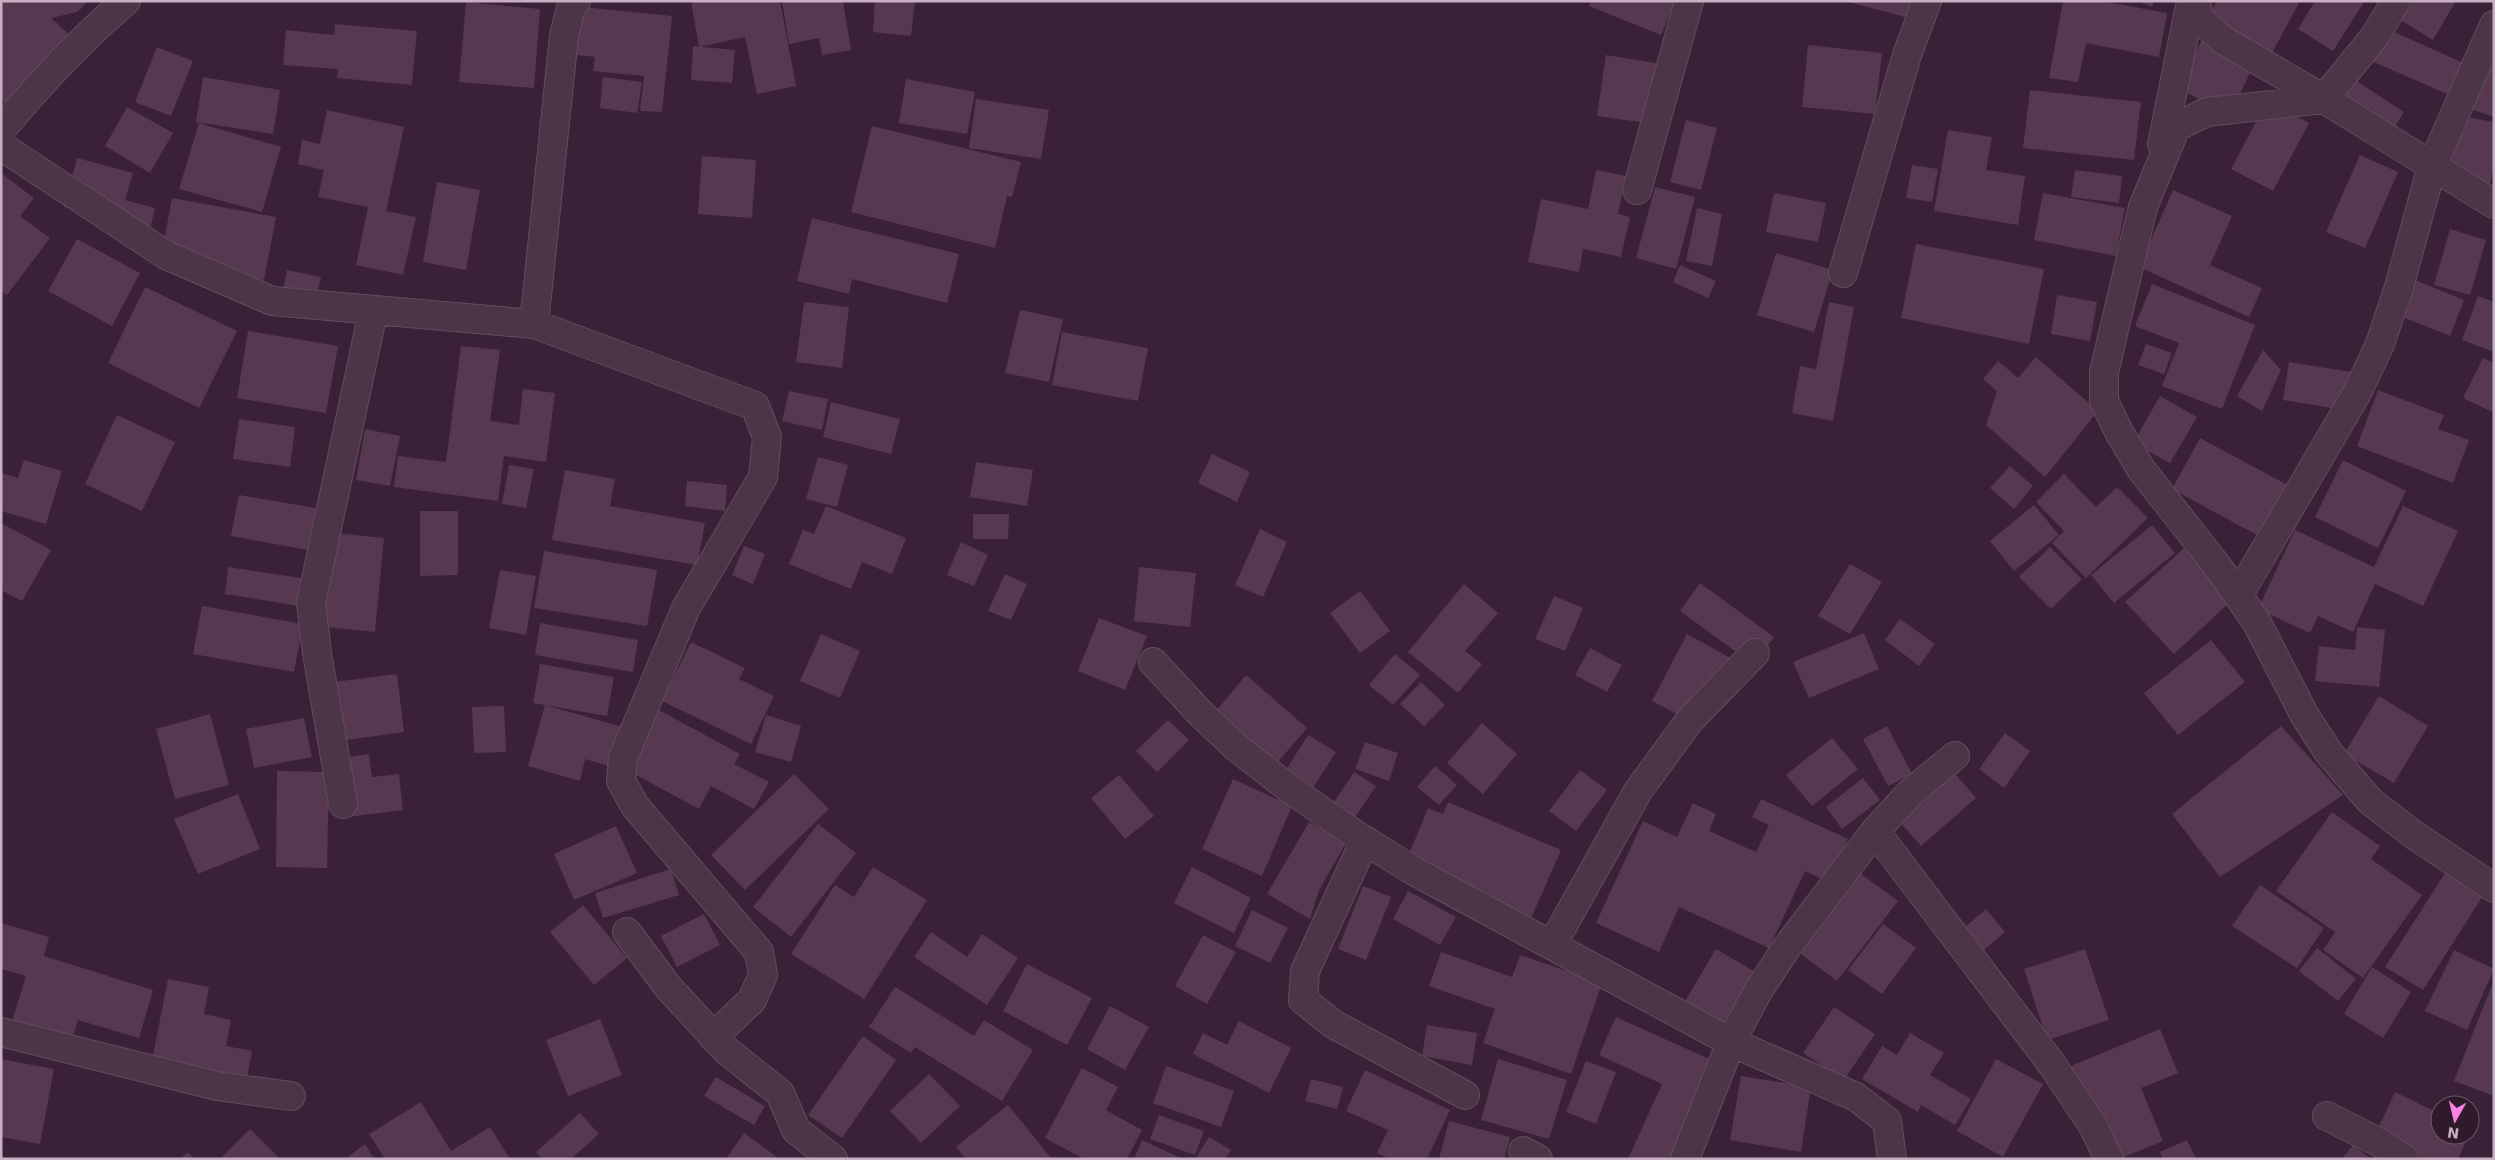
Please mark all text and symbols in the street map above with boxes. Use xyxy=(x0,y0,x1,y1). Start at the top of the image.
north arrow xyxy=(2430,1095,2480,1145)
text: N xyxy=(2446,1124,2460,1142)

